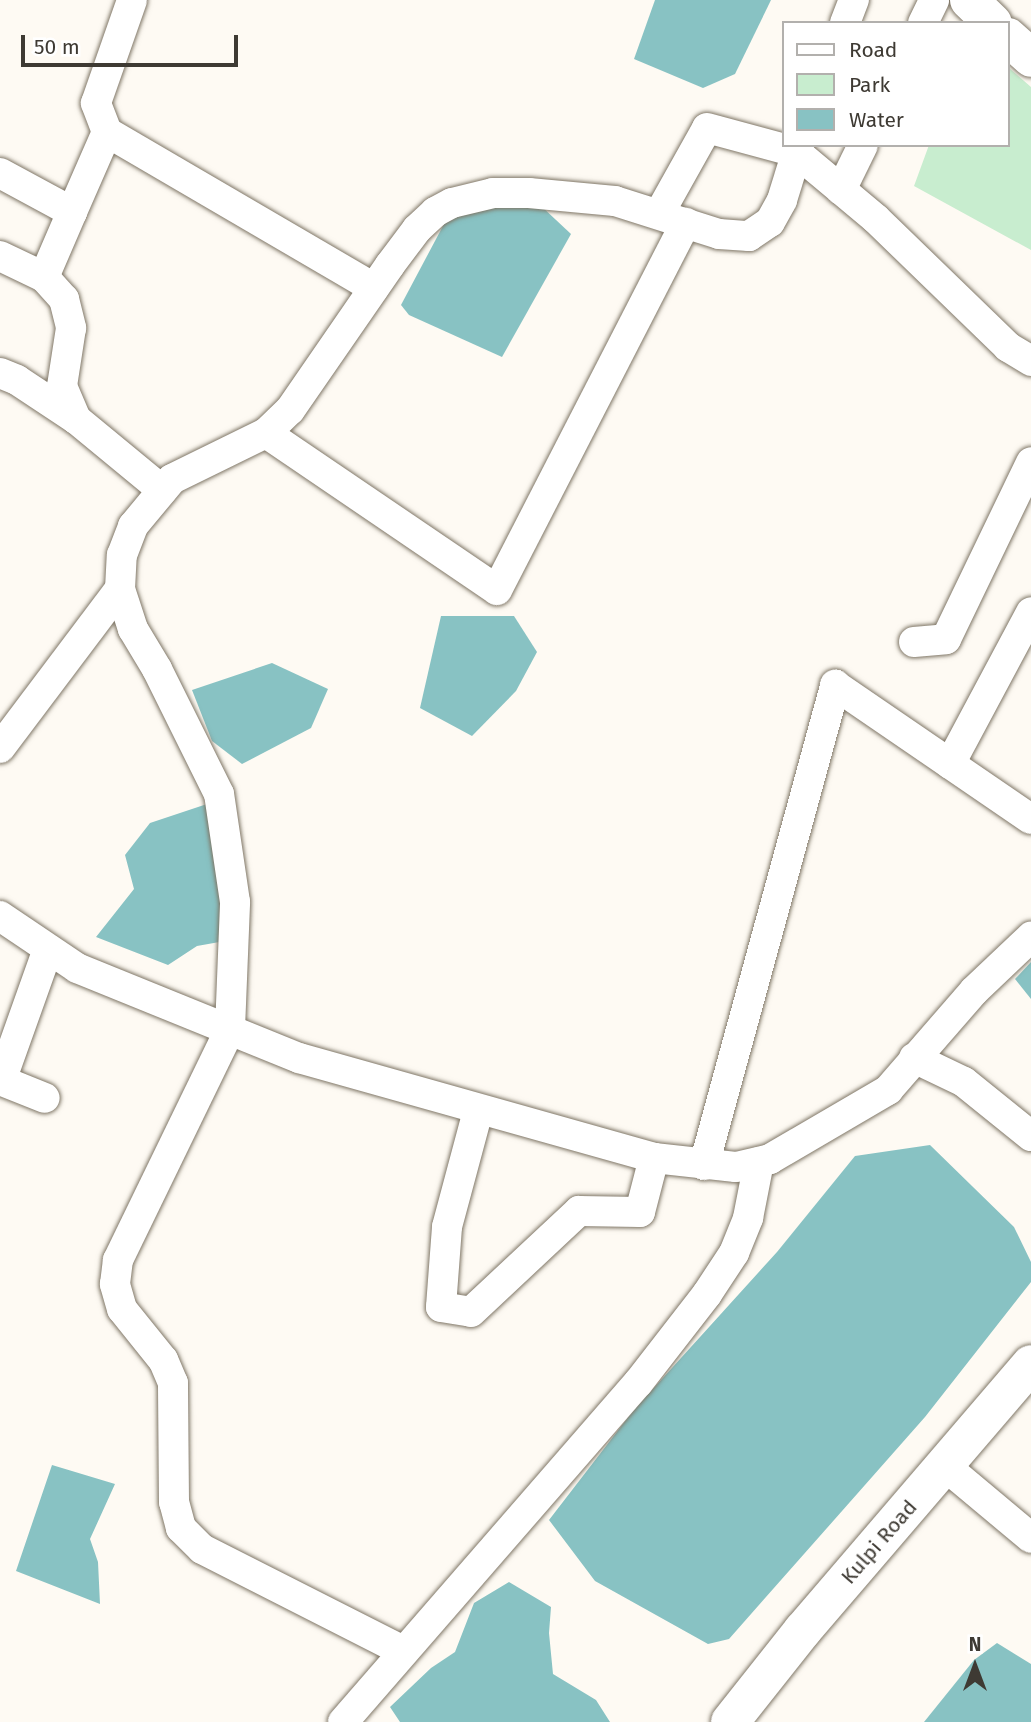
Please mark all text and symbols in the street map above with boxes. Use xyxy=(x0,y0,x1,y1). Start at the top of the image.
scale bar xyxy=(24,21,242,65)
legend xyxy=(782,21,1010,147)
text: 50 m xyxy=(34,34,80,60)
text: Road xyxy=(849,37,897,63)
text: Park xyxy=(849,72,890,98)
text: Water xyxy=(849,107,904,133)
street label: Kulpi Road xyxy=(836,1495,922,1589)
north arrow xyxy=(940,1631,1010,1701)
text: N xyxy=(969,1633,981,1656)

